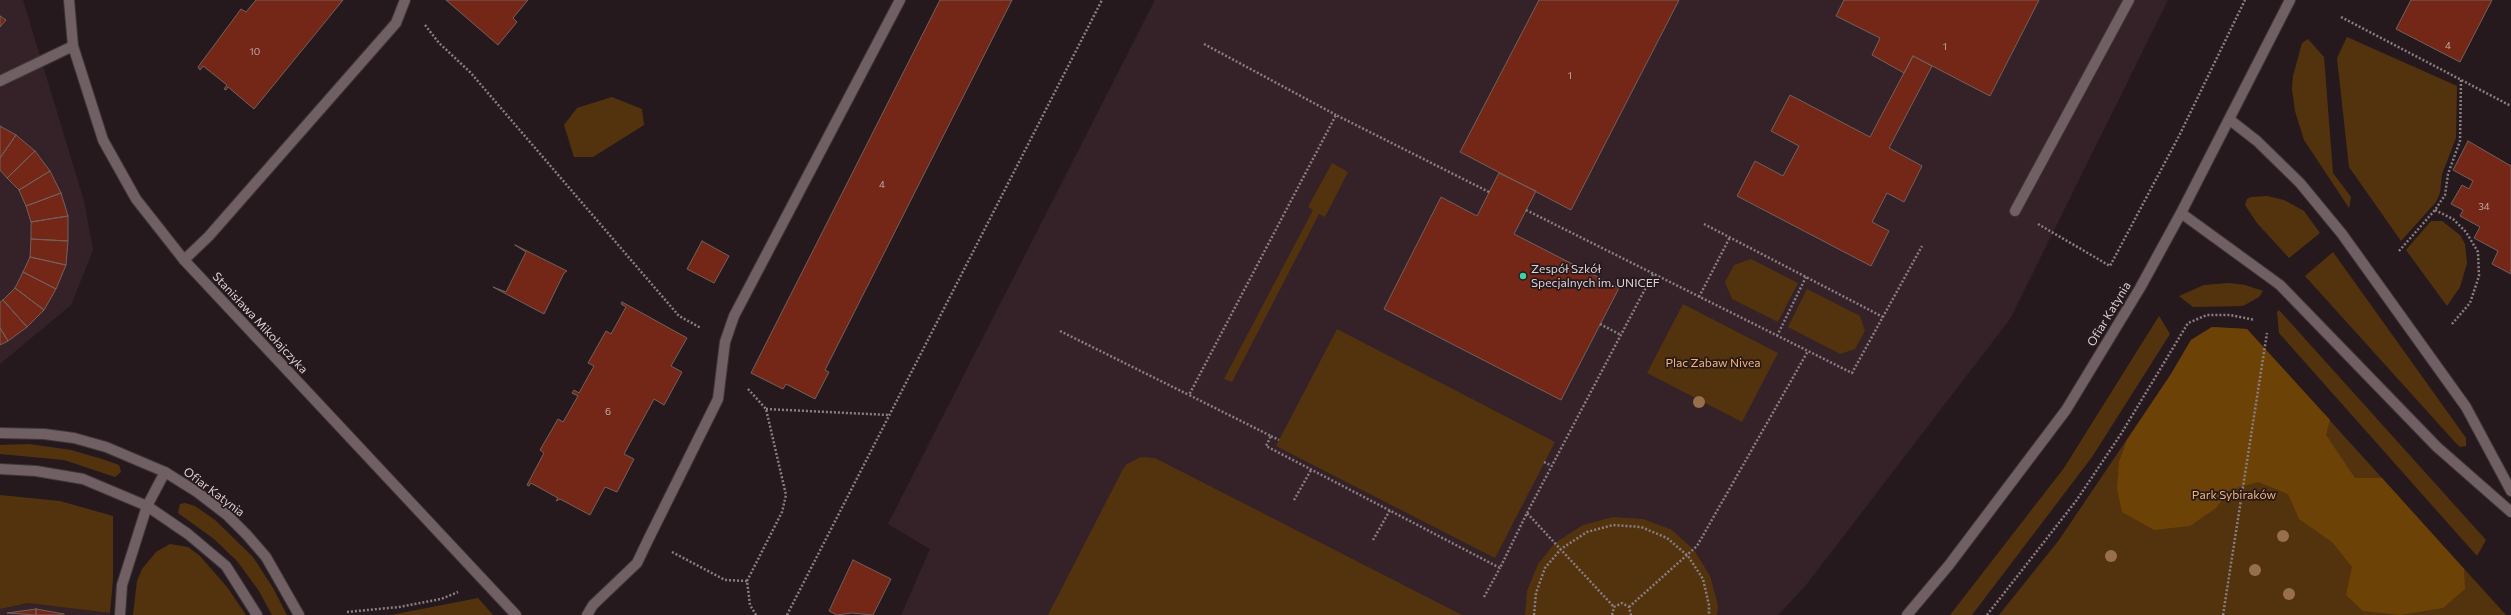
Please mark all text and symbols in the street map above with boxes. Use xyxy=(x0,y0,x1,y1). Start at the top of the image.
house number: 4 xyxy=(2445,40,2451,52)
house number: 1 xyxy=(1943,41,1947,53)
house number: 10 xyxy=(250,46,260,58)
house number: 1 xyxy=(1568,70,1572,82)
house number: 4 xyxy=(879,179,885,191)
house number: 34 xyxy=(2478,201,2490,213)
place label: Zespół Szkół Specjalnych im. UNICEF xyxy=(1531,262,1660,290)
street label: Stanisława Mikołajczyka xyxy=(209,269,311,377)
marker: Zespół Szkół Specjalnych im. UNICEF xyxy=(1518,271,1528,281)
street label: Ofiar Katynia xyxy=(2084,279,2134,349)
park label: Plac Zabaw Nivea xyxy=(1665,356,1761,370)
house number: 6 xyxy=(605,406,611,418)
street label: Ofiar Katynia xyxy=(181,464,247,520)
park label: Park Sybiraków xyxy=(2192,488,2276,502)

